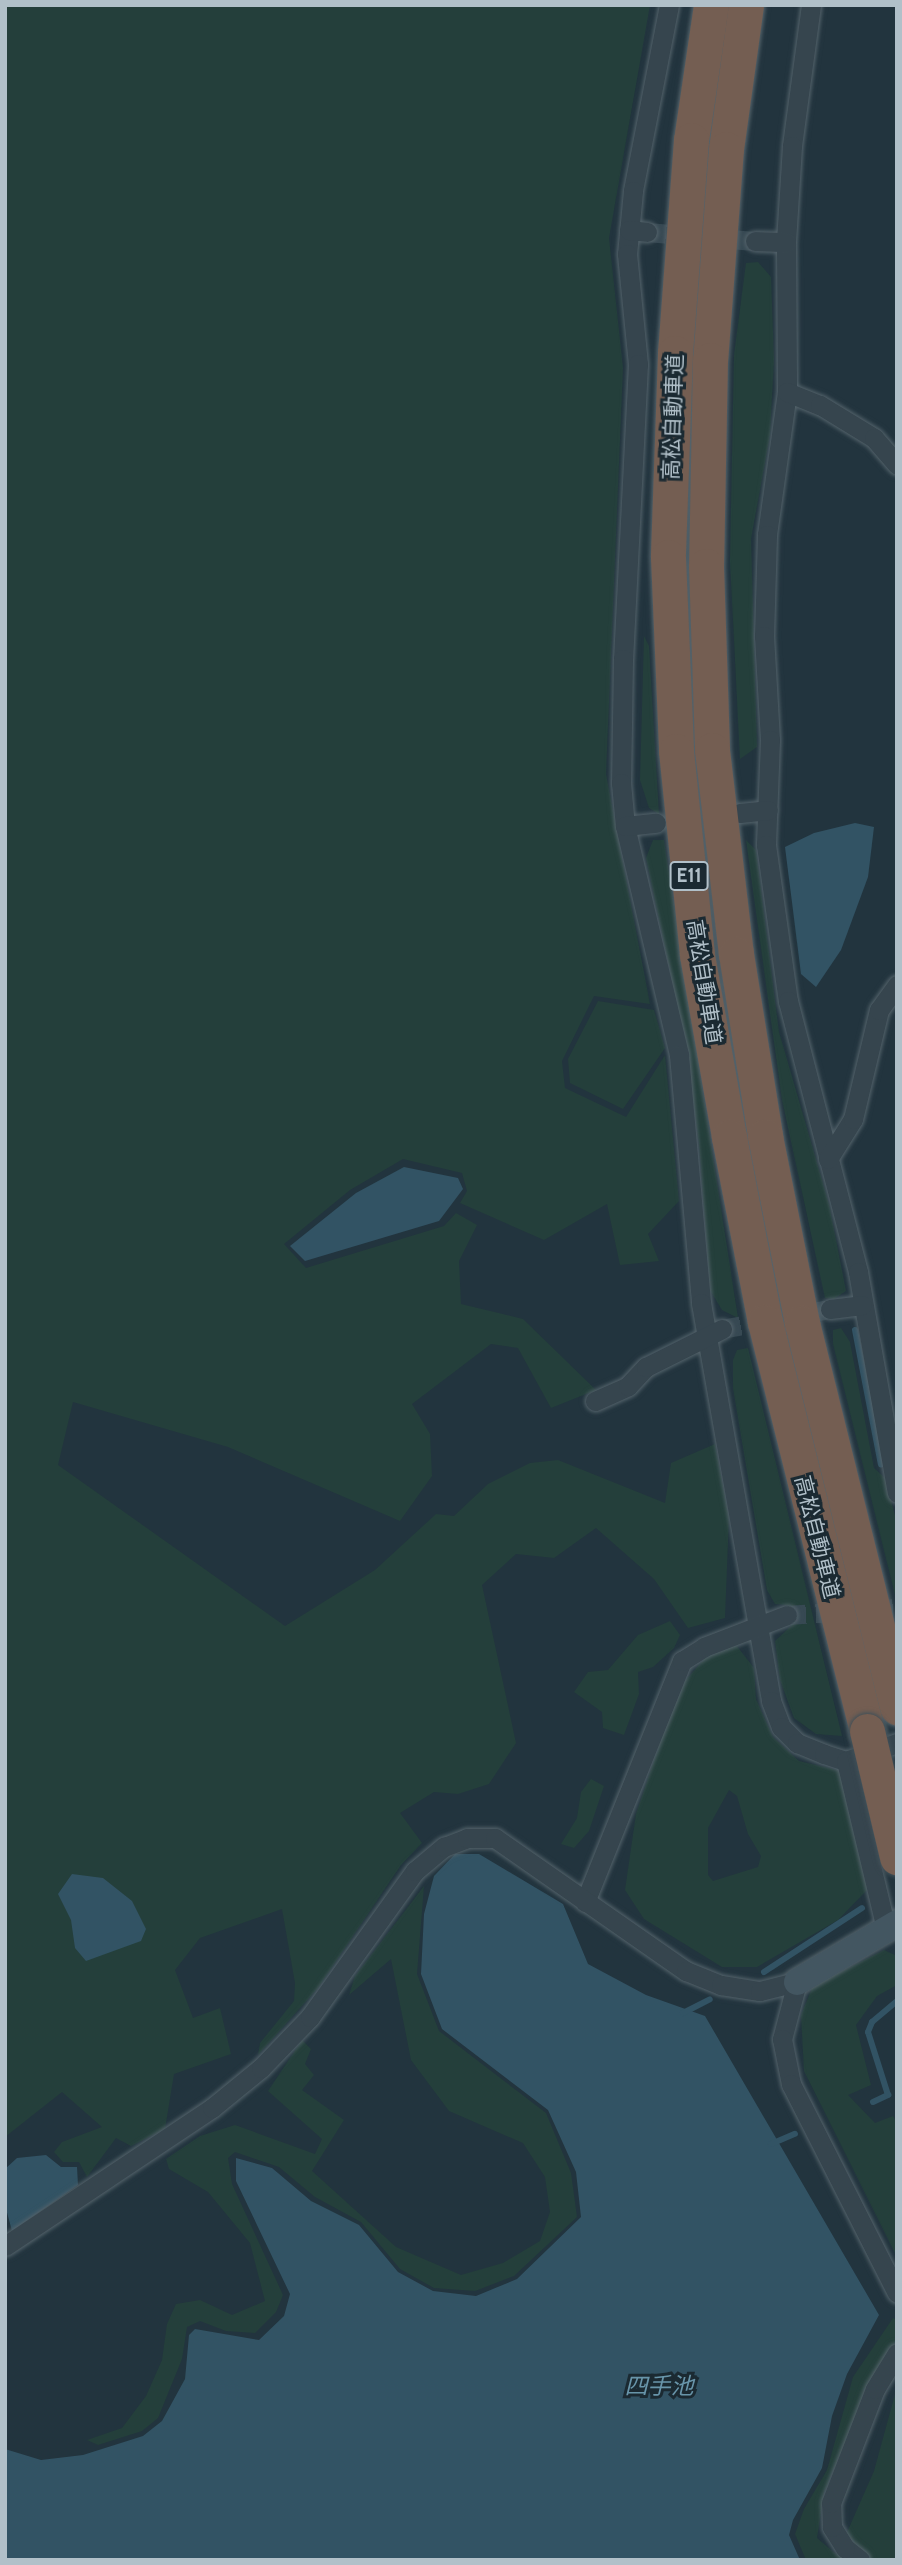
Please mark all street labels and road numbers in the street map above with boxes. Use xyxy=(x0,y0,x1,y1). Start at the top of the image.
street label: 高松自動車道 xyxy=(658,354,688,480)
road number: E11 xyxy=(668,860,710,891)
street label: 高松自動車道 xyxy=(682,918,726,1046)
street label: 高松自動車道 xyxy=(790,1473,844,1601)

